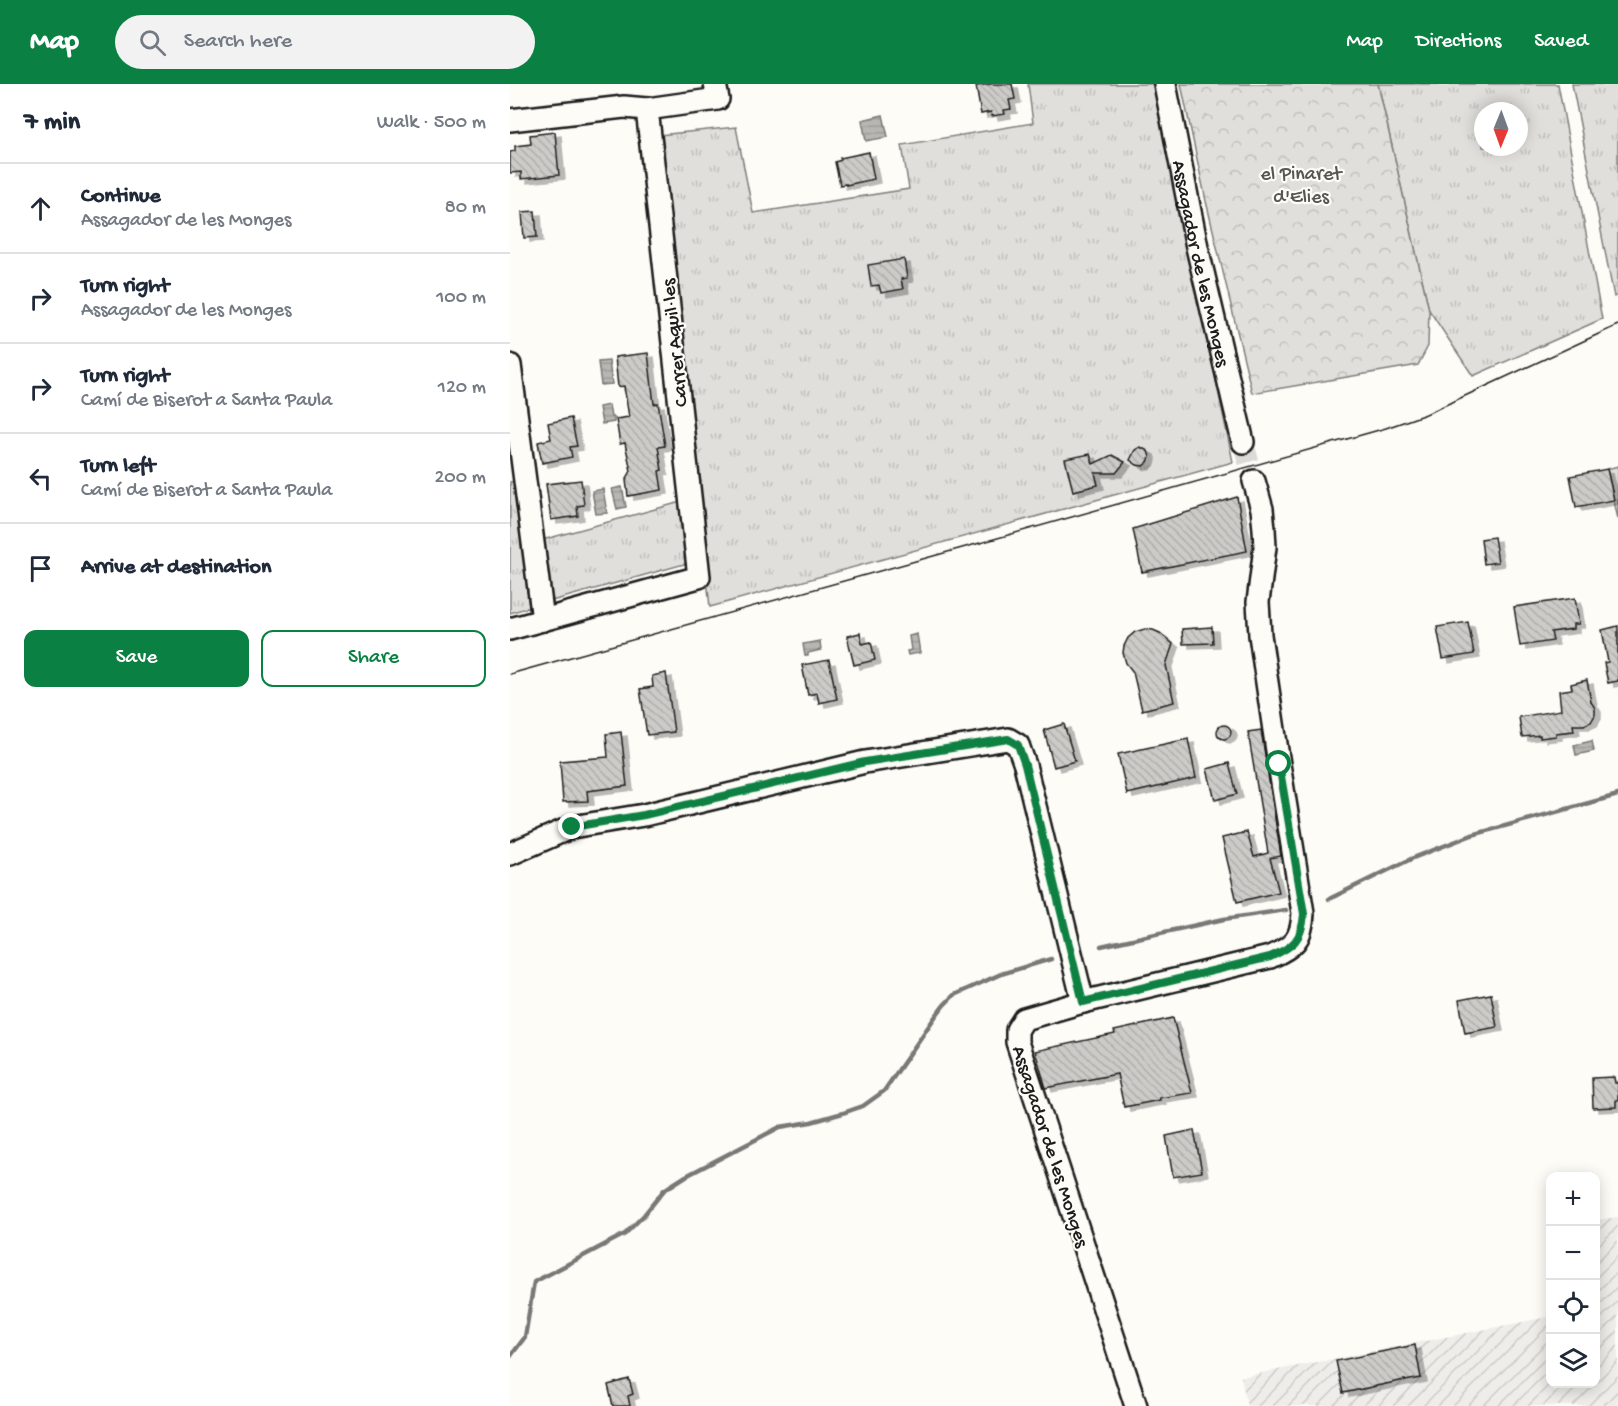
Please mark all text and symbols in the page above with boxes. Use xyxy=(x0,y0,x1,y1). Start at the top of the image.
search box xyxy=(115,15,535,69)
text: Map xyxy=(30,26,79,59)
icon: search xyxy=(136,26,169,59)
text: Search here xyxy=(184,29,292,55)
text: Map xyxy=(1346,30,1383,55)
text: Directions xyxy=(1416,30,1501,55)
text: Saved xyxy=(1534,30,1588,55)
north arrow xyxy=(1474,102,1528,156)
text: 7 min xyxy=(24,108,80,139)
text: Walk · 500 m xyxy=(377,112,486,135)
street label: Assagador de les Monges xyxy=(1165,159,1233,370)
park label: el Pinaret d'Elies xyxy=(1260,164,1343,210)
text: Continue xyxy=(81,184,161,210)
icon: ahead xyxy=(24,192,57,225)
text: 80 m xyxy=(445,197,486,220)
text: Assagador de les Monges xyxy=(81,210,291,233)
text: Turn right xyxy=(81,274,169,300)
street label: Carrer Aquil·les xyxy=(658,277,695,408)
icon: right xyxy=(24,282,57,315)
text: 100 m xyxy=(436,287,486,310)
text: Assagador de les Monges xyxy=(81,300,291,323)
text: Turn right xyxy=(81,364,169,390)
icon: right xyxy=(24,372,57,405)
text: 120 m xyxy=(438,377,486,400)
text: Camí de Biserot a Santa Paula xyxy=(81,390,332,413)
text: Turn left xyxy=(81,454,155,480)
icon: left xyxy=(24,462,57,495)
text: 200 m xyxy=(435,467,486,490)
text: Camí de Biserot a Santa Paula xyxy=(81,480,332,503)
icon: arrive xyxy=(24,552,57,585)
text: Arrive at destination xyxy=(81,555,271,581)
button: Save xyxy=(24,630,249,687)
button: Share xyxy=(261,630,486,687)
route start xyxy=(1265,750,1291,776)
route end xyxy=(558,813,584,839)
street label: Assagador de les Monges xyxy=(1005,1043,1092,1251)
map controls xyxy=(1546,1172,1600,1388)
button: + xyxy=(1546,1172,1600,1226)
button: − xyxy=(1546,1226,1600,1280)
button: locate xyxy=(1546,1280,1600,1334)
button: layers xyxy=(1546,1334,1600,1388)

